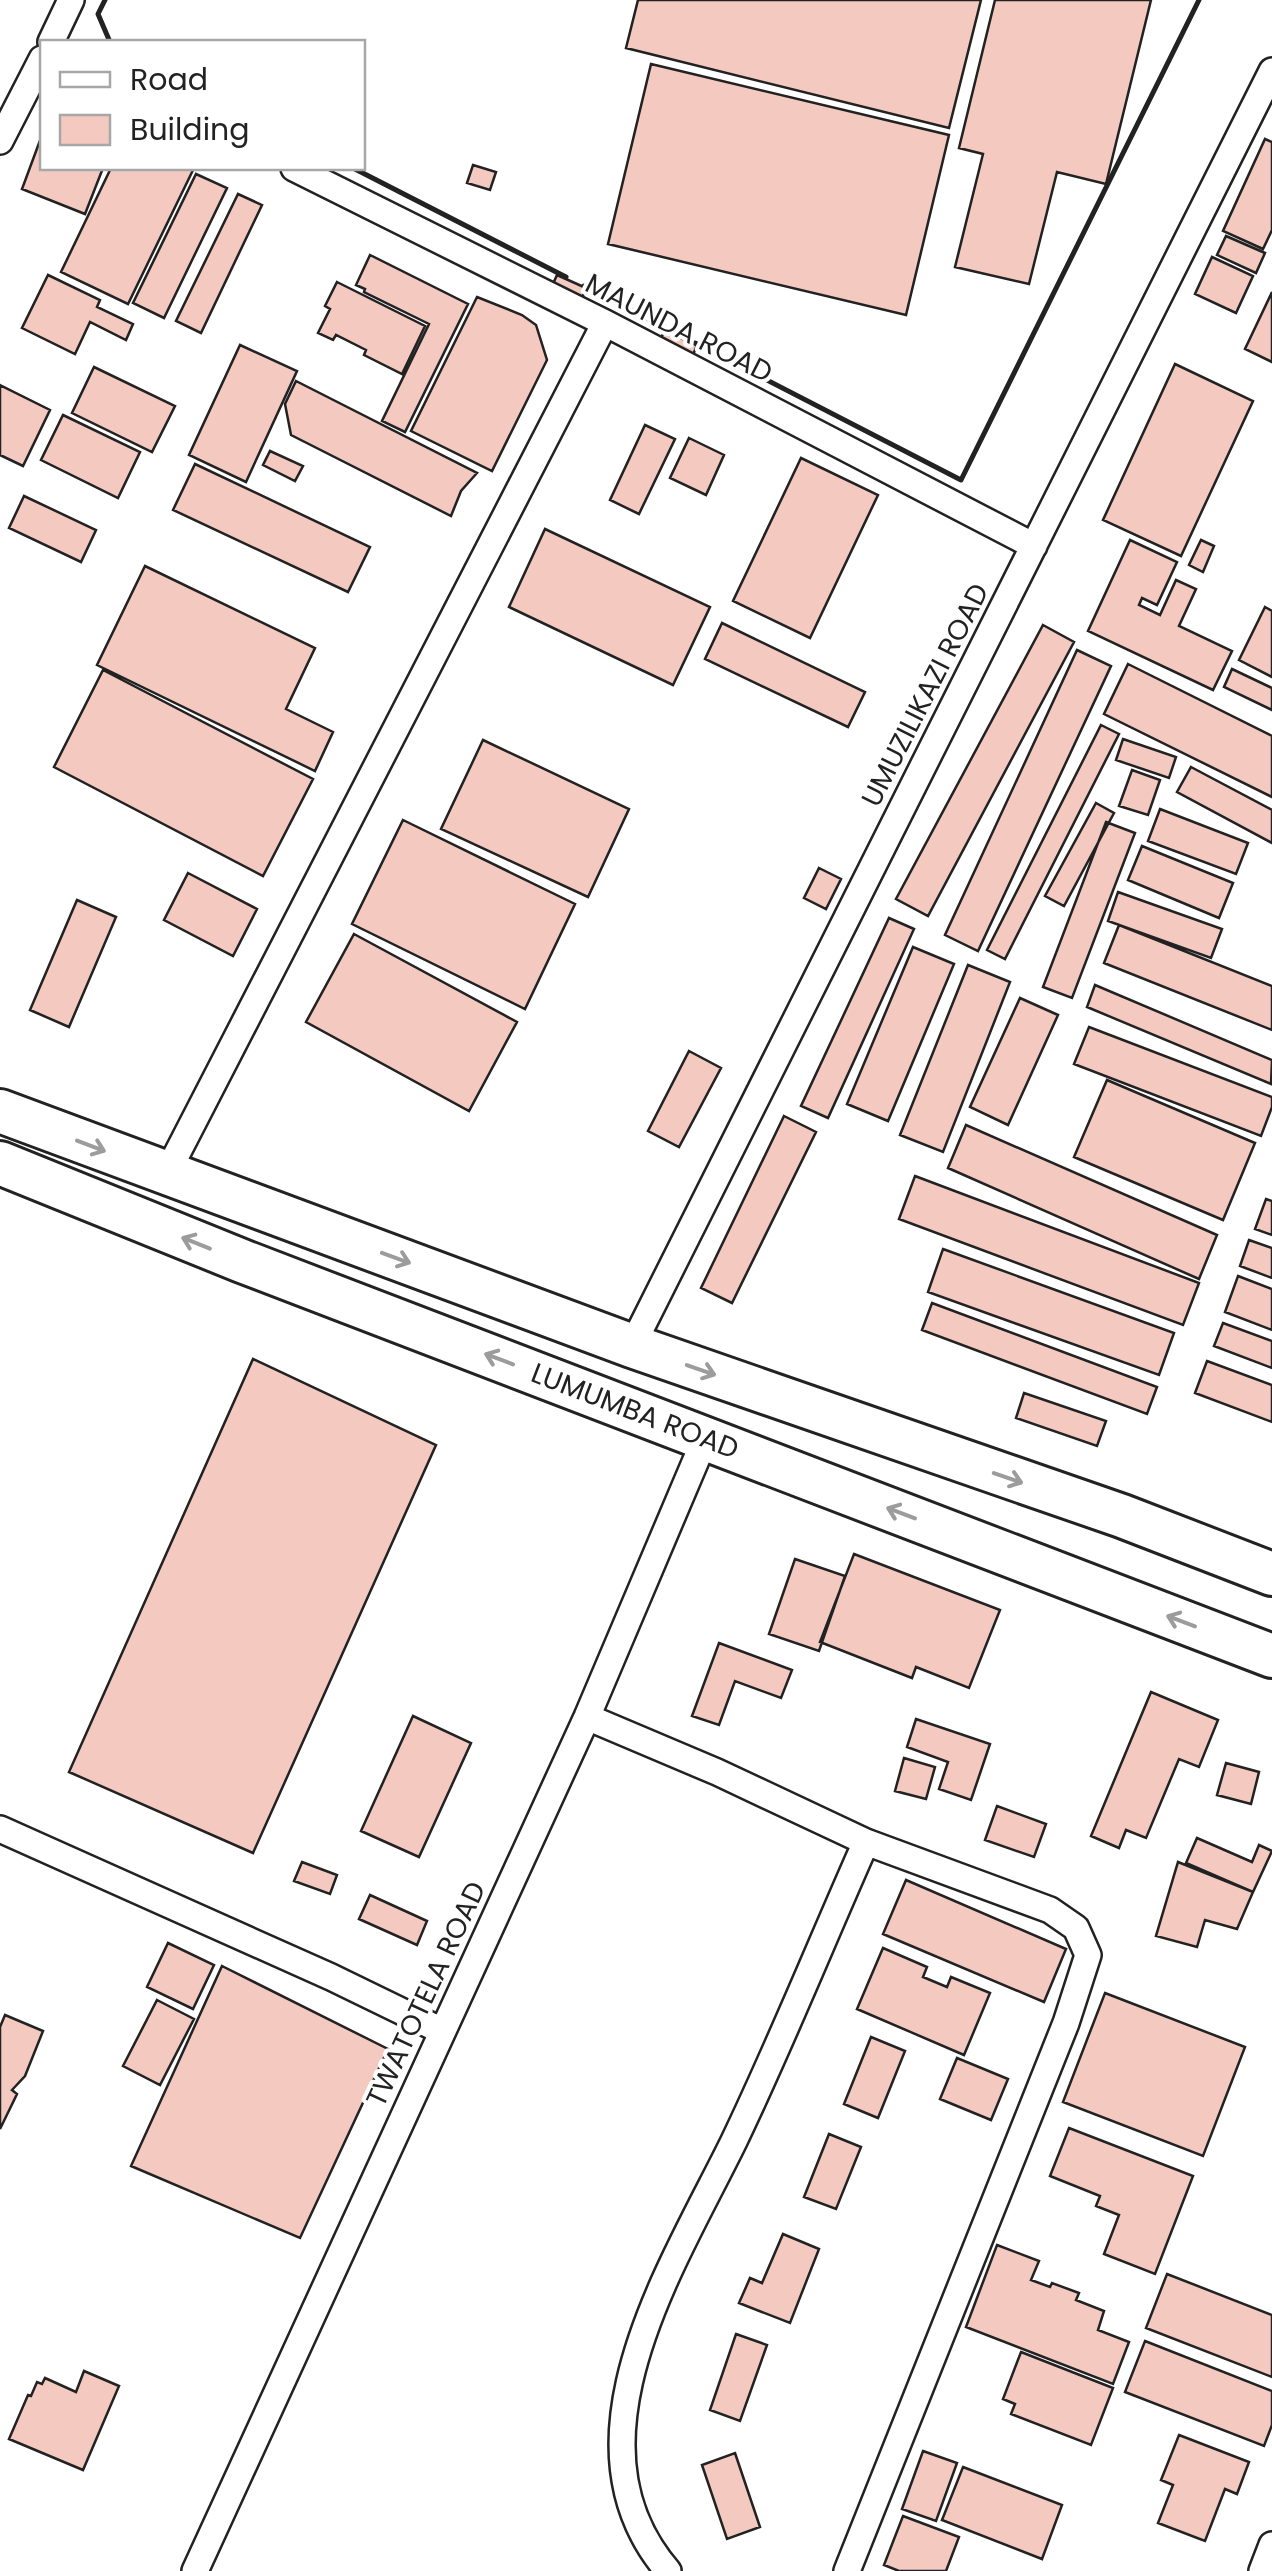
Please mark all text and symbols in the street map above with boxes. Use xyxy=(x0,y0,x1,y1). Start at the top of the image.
legend xyxy=(40,40,365,170)
text: Road xyxy=(130,58,208,101)
text: Building xyxy=(130,108,250,151)
street label: MAUNDA ROAD xyxy=(579,264,779,392)
street label: UMUZILIKAZI ROAD xyxy=(852,577,998,813)
one-way arrow xyxy=(75,1138,106,1156)
one-way arrow xyxy=(181,1232,211,1250)
one-way arrow xyxy=(380,1250,411,1268)
one-way arrow xyxy=(485,1349,516,1367)
street label: LUMUMBA ROAD xyxy=(526,1353,744,1469)
one-way arrow xyxy=(685,1362,716,1380)
one-way arrow xyxy=(991,1470,1023,1488)
one-way arrow xyxy=(886,1503,917,1521)
one-way arrow xyxy=(1166,1610,1197,1628)
street label: TWATOTELA ROAD xyxy=(357,1875,495,2113)

